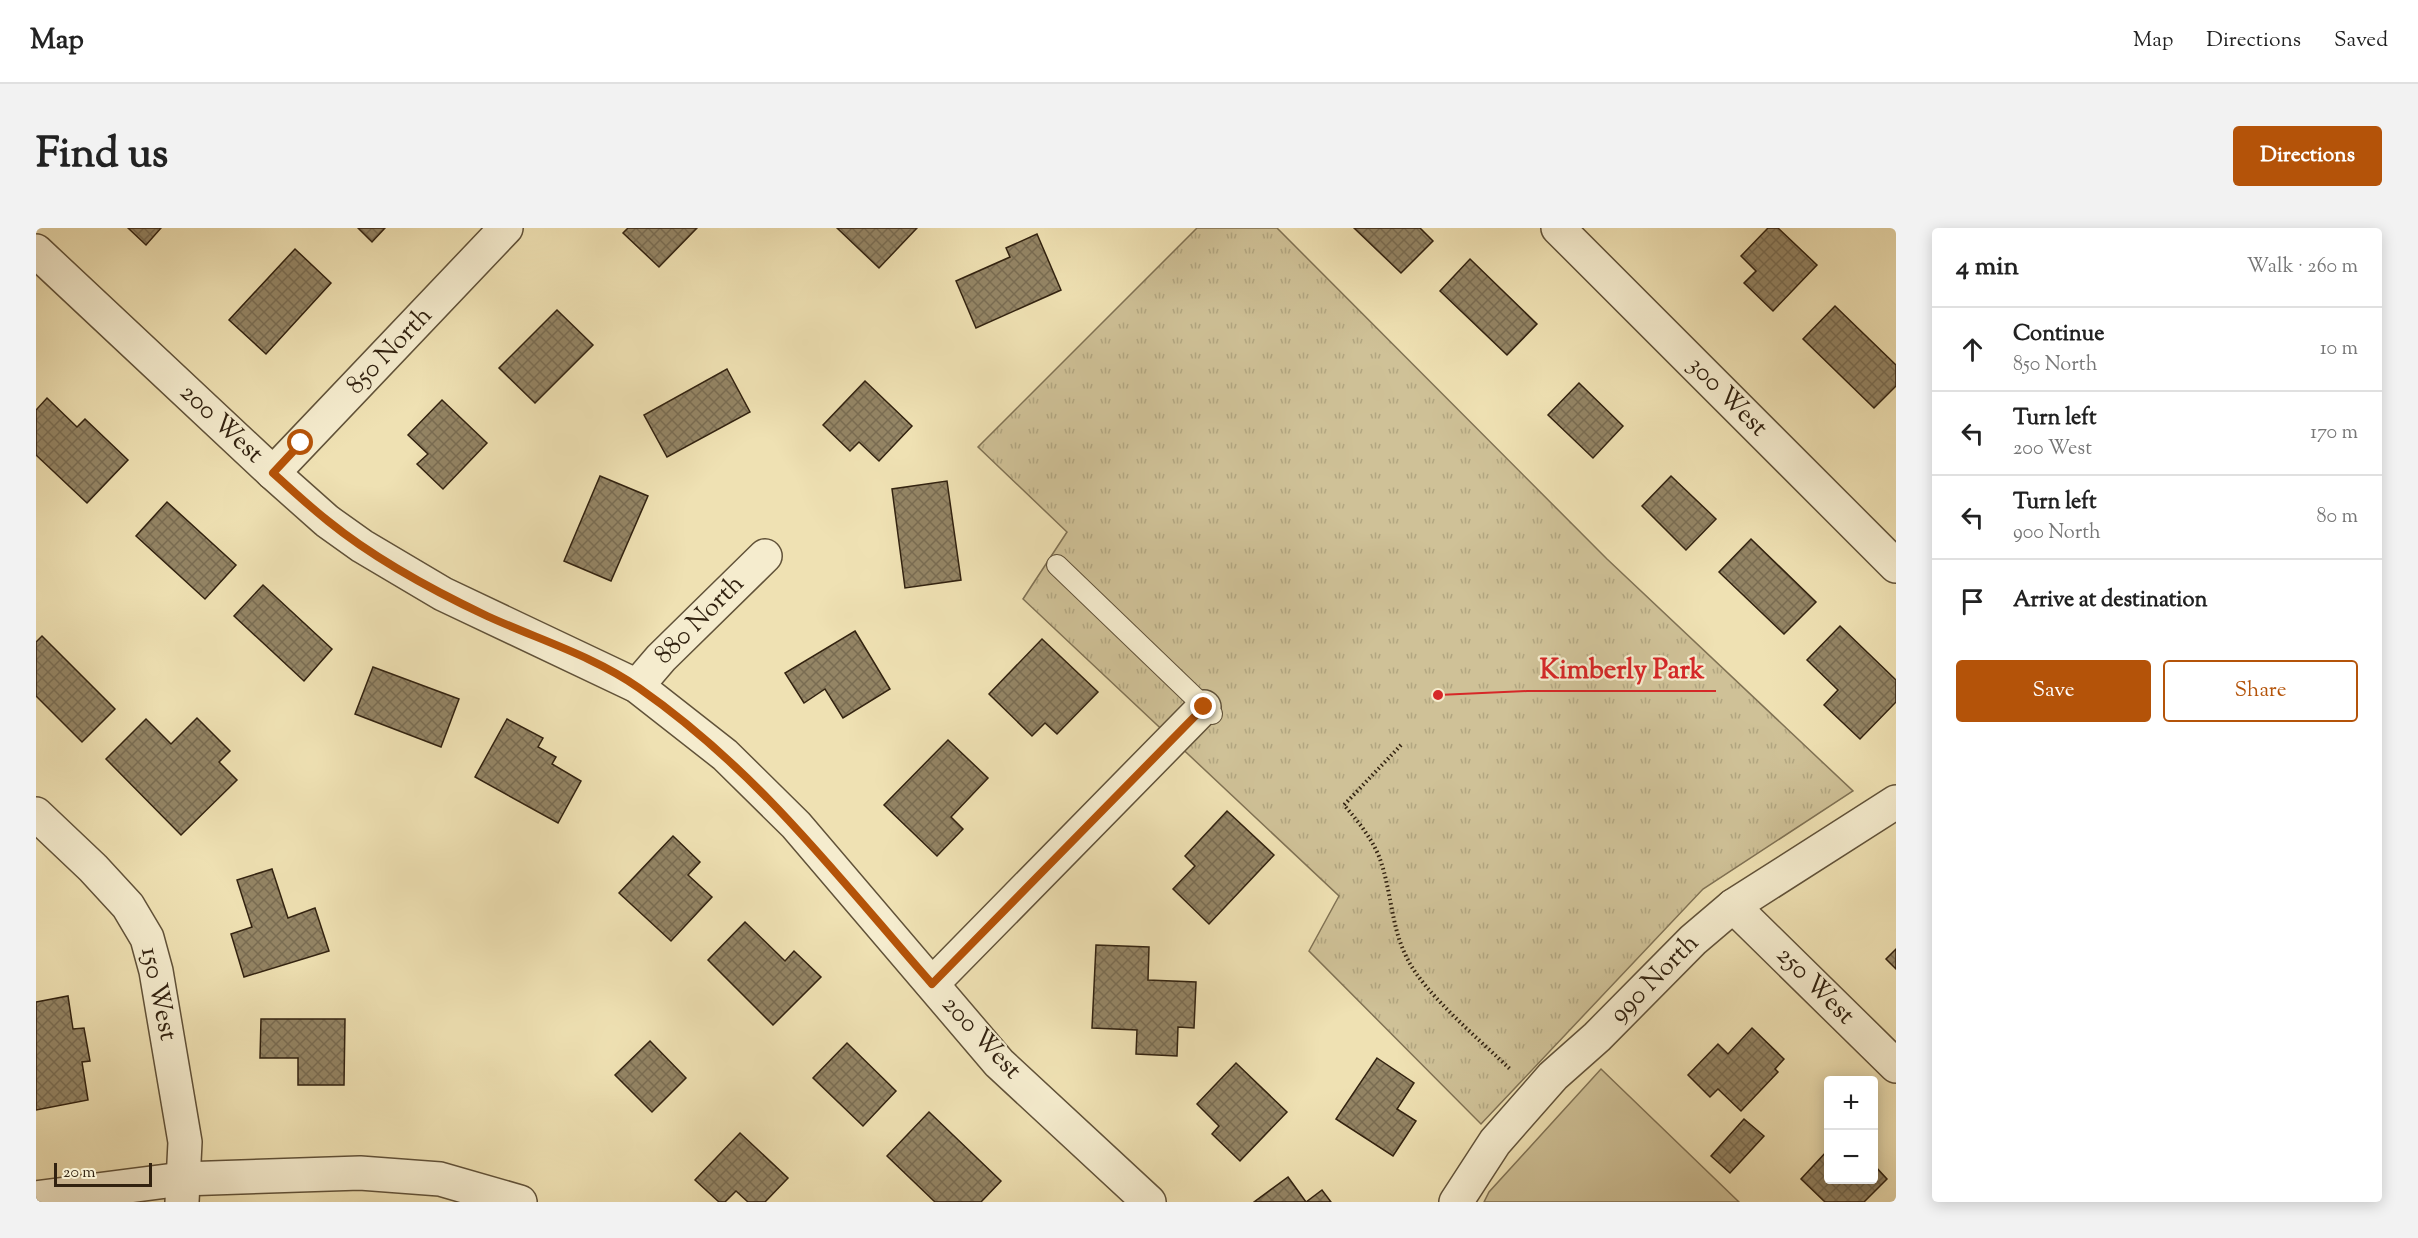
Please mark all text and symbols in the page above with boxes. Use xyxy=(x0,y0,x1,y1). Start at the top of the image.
text: Map xyxy=(30,21,84,61)
text: Map xyxy=(2133,26,2173,56)
text: Directions xyxy=(2206,26,2301,56)
text: Saved xyxy=(2334,26,2388,56)
text: Find us xyxy=(36,126,168,186)
button: Directions xyxy=(2233,126,2382,186)
text: 4 min xyxy=(1956,249,2019,286)
text: Walk · 260 m xyxy=(2247,253,2358,282)
street label: 850 North xyxy=(339,299,441,403)
text: Continue xyxy=(2013,319,2104,351)
icon: ahead xyxy=(1956,333,1989,366)
text: 10 m xyxy=(2320,335,2358,364)
street label: 300 West xyxy=(1678,348,1776,446)
text: 850 North xyxy=(2013,351,2097,380)
street label: 200 West xyxy=(171,375,271,473)
text: Turn left xyxy=(2013,403,2096,435)
icon: left xyxy=(1956,417,1989,450)
text: 170 m xyxy=(2310,419,2358,448)
route start xyxy=(287,429,313,455)
text: 200 West xyxy=(2013,435,2092,464)
text: Turn left xyxy=(2013,487,2096,519)
icon: left xyxy=(1956,501,1989,534)
text: 80 m xyxy=(2317,503,2358,532)
text: 900 North xyxy=(2013,519,2101,548)
street label: 880 North xyxy=(647,567,753,673)
icon: arrive xyxy=(1956,585,1989,618)
text: Arrive at destination xyxy=(2013,585,2208,617)
callout: Kimberly Park xyxy=(1527,646,1716,691)
text: Kimberly Park xyxy=(1540,652,1705,691)
button: Save xyxy=(1956,660,2151,722)
button: Share xyxy=(2163,660,2358,722)
route end xyxy=(1190,693,1216,719)
street label: 990 North xyxy=(1602,926,1708,1032)
street label: 250 West xyxy=(1767,938,1863,1034)
street label: 150 West xyxy=(130,944,186,1044)
street label: 200 West xyxy=(932,988,1030,1088)
map controls xyxy=(1824,1076,1878,1184)
button: + xyxy=(1824,1076,1878,1130)
button: − xyxy=(1824,1130,1878,1184)
scale bar xyxy=(54,1160,152,1188)
text: 20 m xyxy=(63,1162,96,1185)

